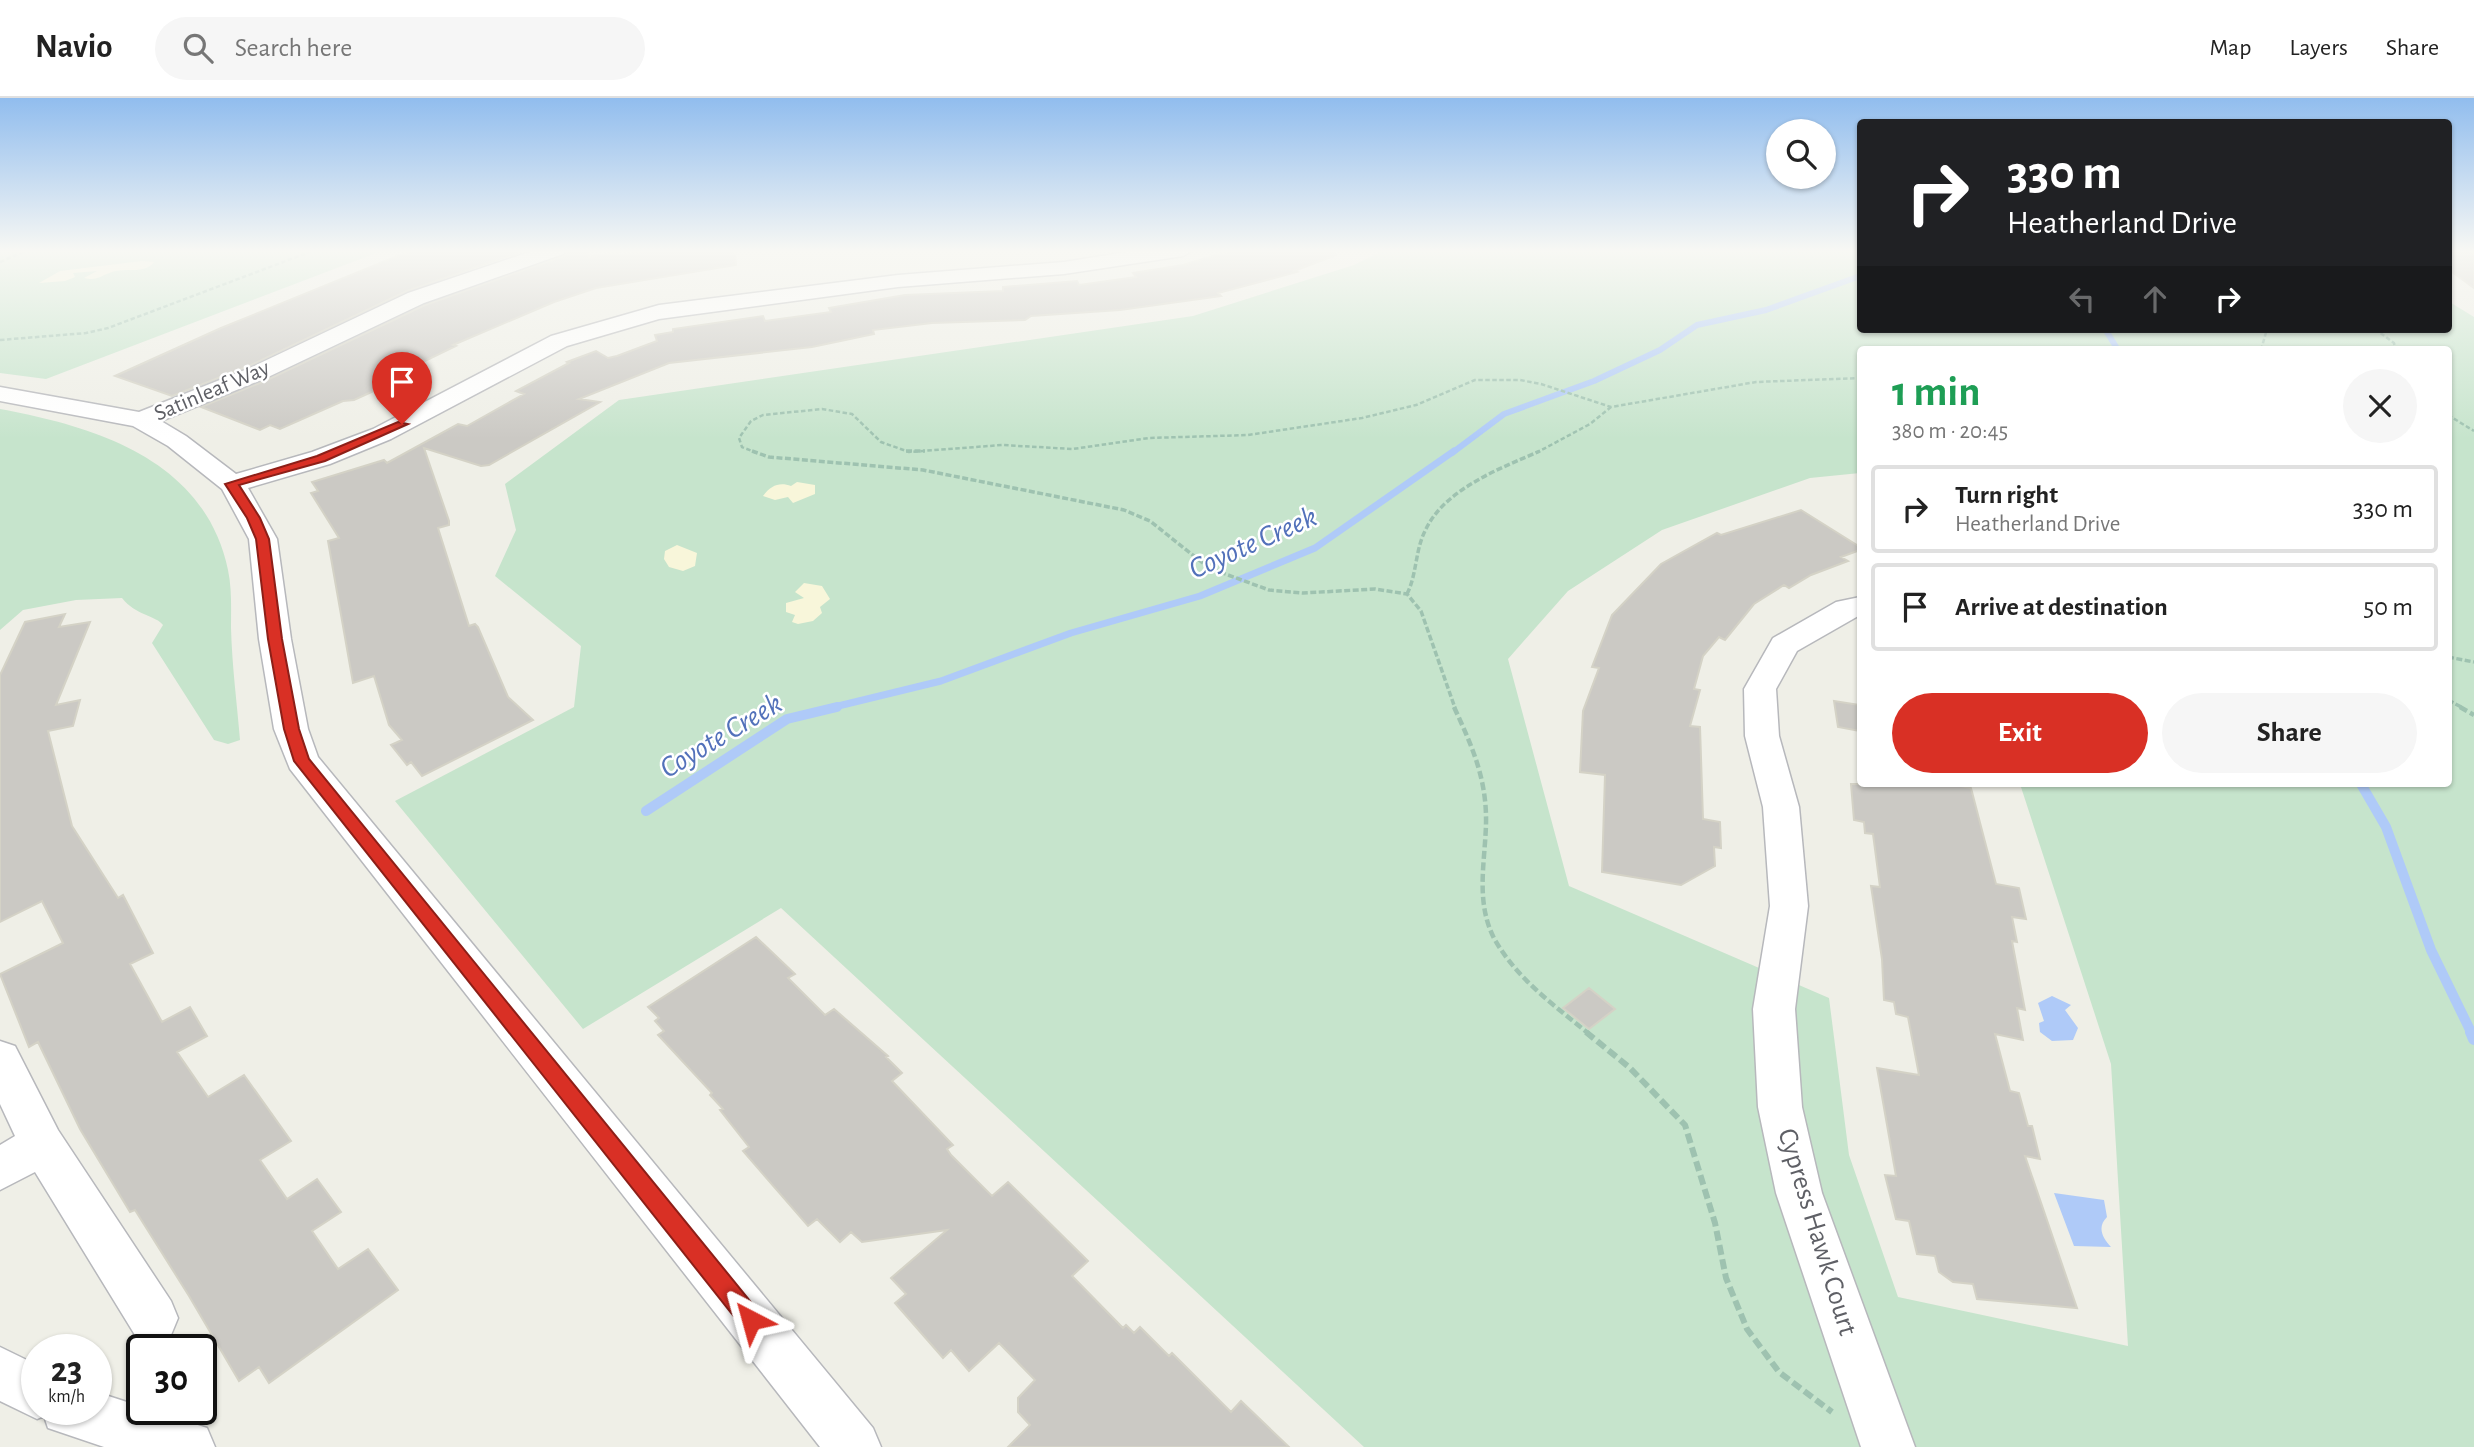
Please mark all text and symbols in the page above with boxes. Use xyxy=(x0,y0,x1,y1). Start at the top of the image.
search box xyxy=(155,17,645,80)
icon: search xyxy=(179,29,217,67)
text: Navio xyxy=(35,31,113,64)
text: Search here xyxy=(235,35,352,61)
text: Map xyxy=(2209,36,2251,60)
text: Layers xyxy=(2289,36,2348,60)
text: Share xyxy=(2386,36,2439,60)
map controls xyxy=(1766,119,1836,189)
button: search xyxy=(1766,119,1836,189)
icon: right xyxy=(1892,147,1983,238)
text: 330 m xyxy=(2007,149,2122,198)
text: Heatherland Drive xyxy=(2007,207,2237,239)
icon: left xyxy=(2063,280,2101,318)
icon: ahead xyxy=(2136,280,2174,318)
icon: right xyxy=(2209,280,2247,318)
pin xyxy=(372,352,432,424)
street label: Satinleaf Way xyxy=(151,356,273,426)
icon: arrive xyxy=(383,363,421,401)
button: close xyxy=(2343,369,2417,443)
text: 1 min xyxy=(1892,371,1981,413)
text: 380 m · 20:45 xyxy=(1892,420,2008,443)
text: Turn right xyxy=(1955,482,2058,508)
icon: right xyxy=(1896,490,1934,528)
text: 330 m xyxy=(2353,496,2413,522)
water label: Coyote Creek xyxy=(1185,501,1322,584)
text: Heatherland Drive xyxy=(1955,513,2120,536)
icon: arrive xyxy=(1896,588,1934,626)
text: Arrive at destination xyxy=(1955,594,2168,620)
text: 50 m xyxy=(2363,594,2413,620)
water label: Coyote Creek xyxy=(655,688,787,784)
button: Exit xyxy=(1892,693,2148,773)
button: Share xyxy=(2162,693,2417,773)
street label: Cypress Hawk Court xyxy=(1772,1125,1862,1339)
position arrow xyxy=(714,1283,788,1357)
speed limit sign: 30 xyxy=(126,1334,217,1425)
text: 23 xyxy=(51,1353,82,1388)
text: km/h xyxy=(48,1388,85,1406)

